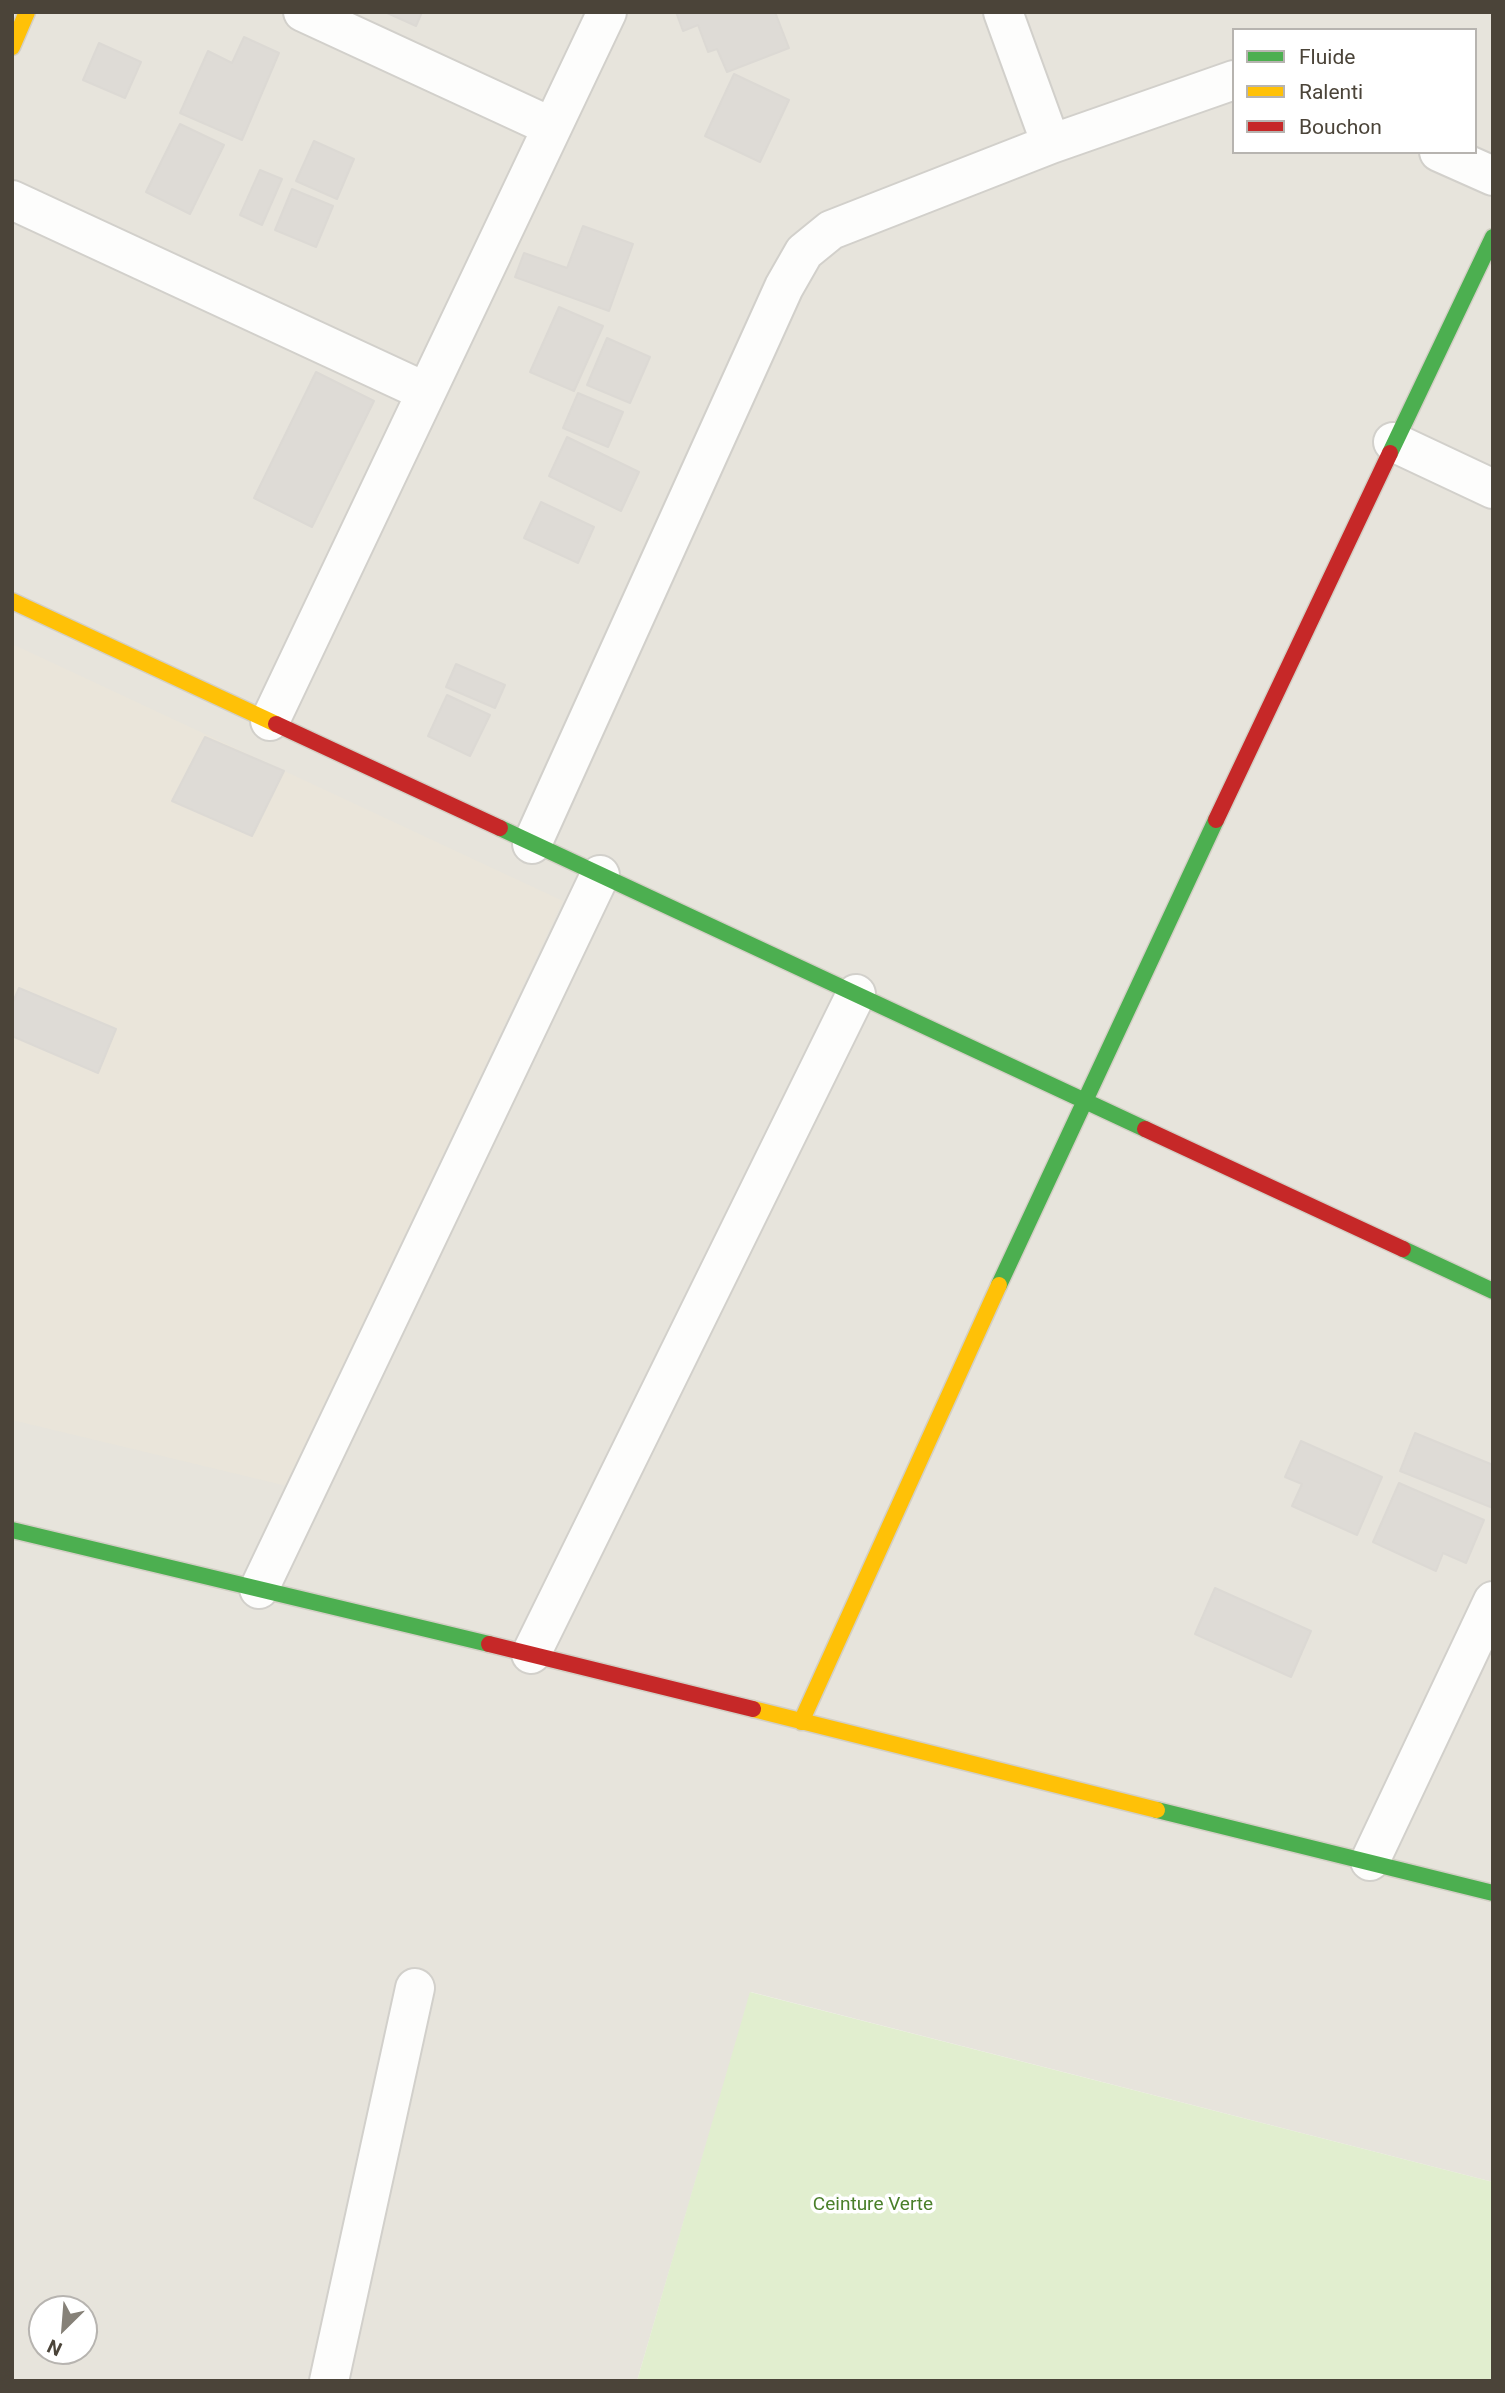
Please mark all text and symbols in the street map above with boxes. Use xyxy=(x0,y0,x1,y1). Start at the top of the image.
legend xyxy=(1232,28,1477,154)
text: Fluide xyxy=(1299,45,1355,69)
text: Ralenti xyxy=(1299,80,1363,104)
text: Bouchon xyxy=(1299,115,1382,139)
park label: Ceinture Verte xyxy=(813,2194,933,2216)
north arrow xyxy=(28,2295,98,2365)
text: N xyxy=(44,2334,66,2361)

